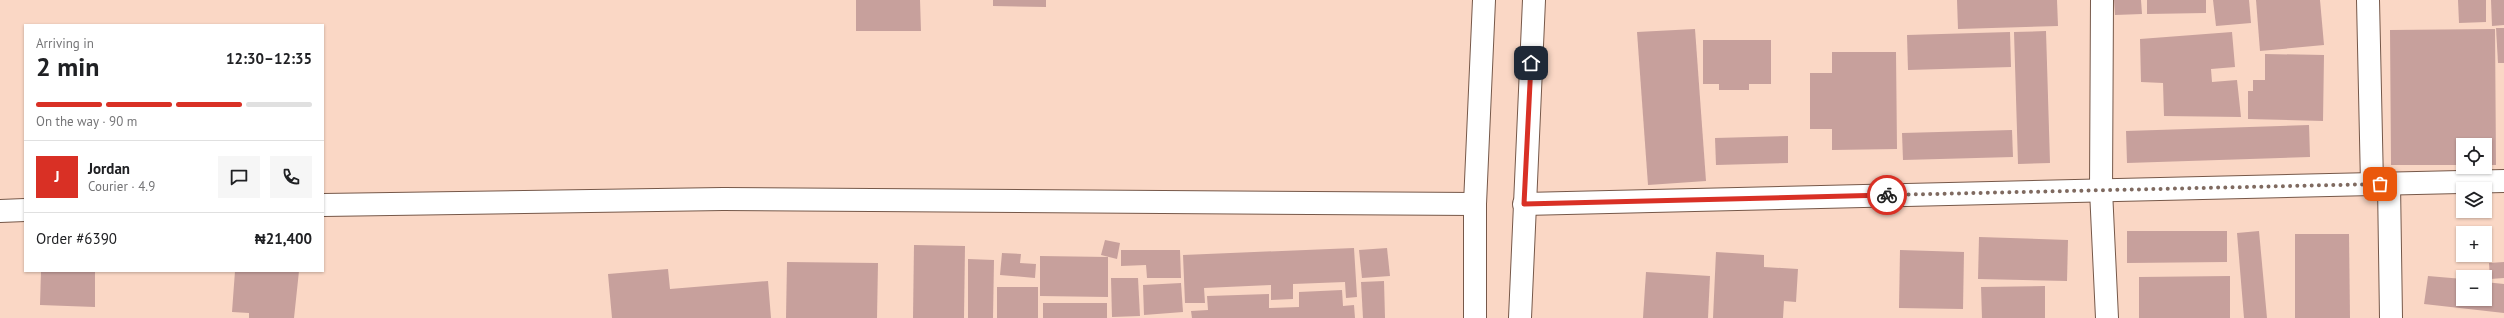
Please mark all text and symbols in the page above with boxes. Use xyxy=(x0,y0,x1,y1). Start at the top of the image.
text: Arriving in xyxy=(36,35,94,52)
pin xyxy=(1514,46,1548,80)
text: 12:30–12:35 xyxy=(226,49,312,68)
text: 2 min xyxy=(36,50,99,83)
icon: home xyxy=(1520,52,1542,74)
text: On the way · 90 m xyxy=(36,113,137,130)
map controls xyxy=(2456,138,2492,306)
button: locate xyxy=(2456,138,2492,174)
button: chat xyxy=(218,156,260,198)
button: phone xyxy=(270,156,312,198)
text: Jordan xyxy=(88,159,130,178)
text: J xyxy=(54,167,60,186)
pin xyxy=(2363,167,2397,201)
icon: bag xyxy=(2369,173,2391,195)
courier xyxy=(1867,175,1907,215)
text: Courier · 4.9 xyxy=(88,178,155,195)
button: layers xyxy=(2456,182,2492,218)
icon: bike xyxy=(1876,184,1898,206)
button: + xyxy=(2456,226,2492,262)
text: Order #6390 xyxy=(36,229,117,248)
text: ₦21,400 xyxy=(255,229,312,248)
button: − xyxy=(2456,270,2492,306)

